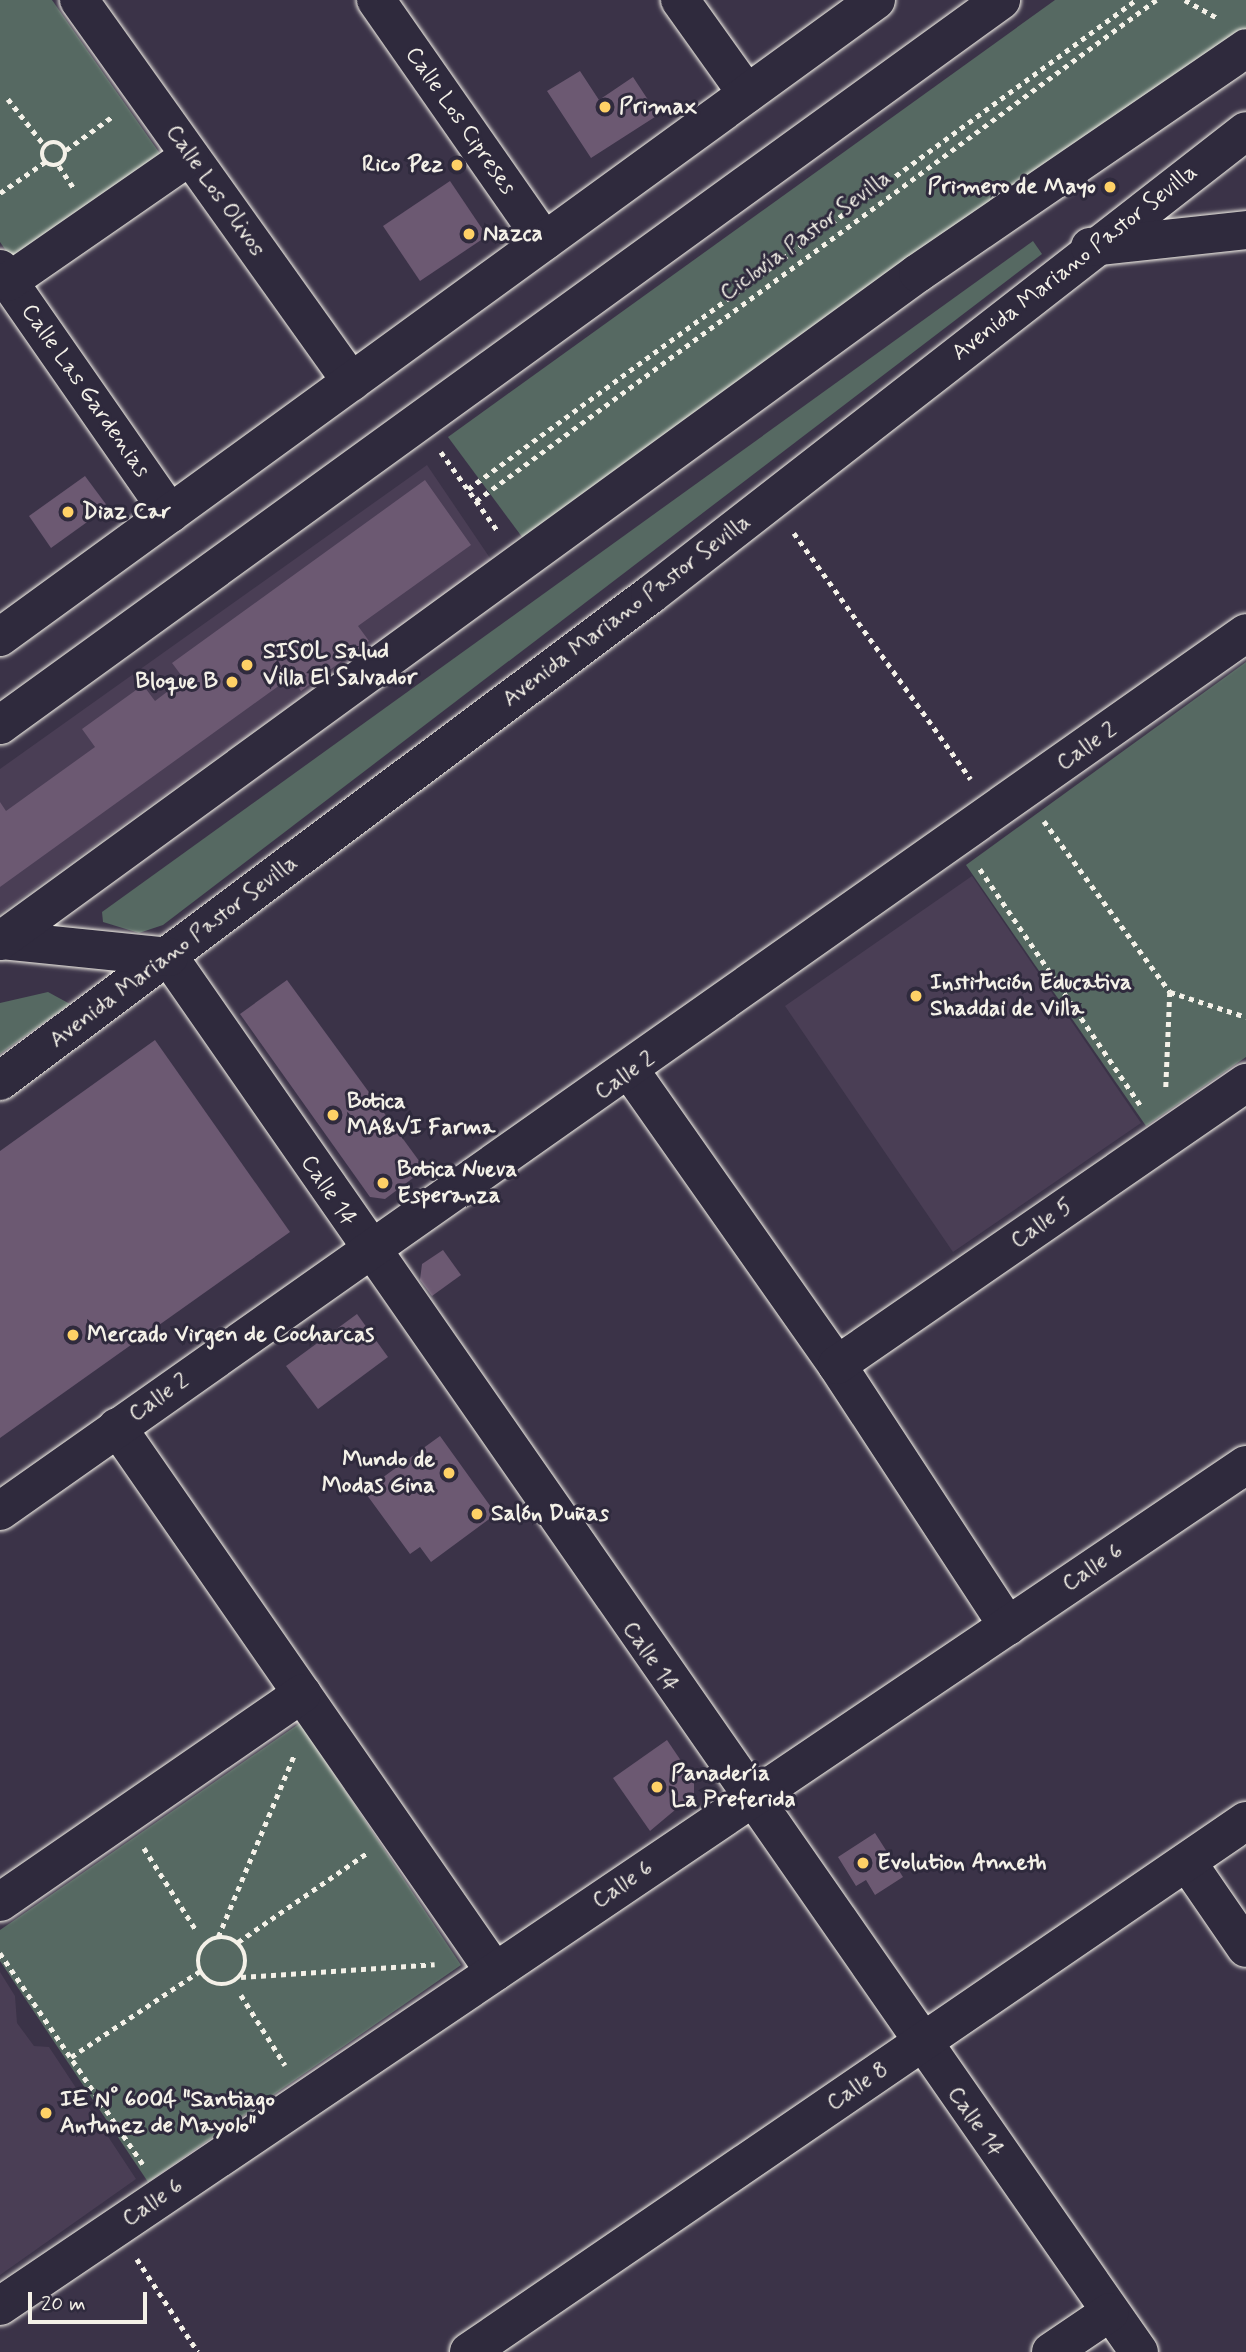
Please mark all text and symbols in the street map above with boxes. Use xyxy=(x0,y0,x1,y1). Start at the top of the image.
street label: Calle Los Cipreses xyxy=(397,39,523,203)
place label: Primax xyxy=(619,93,697,121)
marker: Primax xyxy=(597,99,613,115)
street label: Calle Los Olivos xyxy=(159,119,271,263)
place label: Rico Pez xyxy=(363,151,443,179)
marker: Rico Pez xyxy=(449,157,465,173)
street label: Avenida Mariano Pastor Sevilla xyxy=(945,157,1205,369)
street label: Ciclovía Pastor Sevilla xyxy=(713,163,899,309)
place label: Primero de Mayo xyxy=(927,173,1096,201)
marker: Primero de Mayo xyxy=(1102,179,1118,195)
place label: Nazca xyxy=(483,220,543,248)
marker: Nazca xyxy=(461,226,477,242)
street label: Calle Las Gardenias xyxy=(18,303,152,479)
place label: Diaz Car xyxy=(82,498,171,526)
marker: Diaz Car xyxy=(60,504,76,520)
street label: Avenida Mariano Pastor Sevilla xyxy=(496,507,758,715)
place label: SISOL Salud Villa El Salvador xyxy=(263,638,416,692)
marker: SISOL Salud Villa El Salvador xyxy=(237,655,257,675)
place label: Bloque B xyxy=(135,668,218,696)
marker: Bloque B xyxy=(224,674,240,690)
street label: Calle 2 xyxy=(1052,717,1122,777)
street label: Avenida Mariano Pastor Sevilla xyxy=(43,848,305,1056)
place label: Institución Educativa Shaddai de Villa xyxy=(930,969,1132,1023)
marker: Institución Educativa Shaddai de Villa xyxy=(908,988,924,1004)
street label: Calle 2 xyxy=(590,1046,660,1106)
place label: Botica MA&VI Farma xyxy=(347,1088,497,1142)
marker: Botica MA&VI Farma xyxy=(325,1107,341,1123)
street label: Calle 14 xyxy=(294,1150,362,1232)
place label: Botica Nueva Esperanza xyxy=(397,1156,523,1210)
marker: Botica Nueva Esperanza xyxy=(375,1175,391,1191)
street label: Calle 5 xyxy=(1006,1193,1078,1255)
place label: Mercado Virgen de Cocharcas xyxy=(87,1321,373,1349)
marker: Mercado Virgen de Cocharcas xyxy=(65,1327,81,1343)
street label: Calle 2 xyxy=(124,1368,194,1428)
place label: Mundo de Modas Gina xyxy=(323,1446,435,1500)
marker: Mundo de Modas Gina xyxy=(441,1465,457,1481)
place label: Salón Duñas xyxy=(491,1500,609,1528)
marker: Salón Duñas xyxy=(469,1506,485,1522)
street label: Calle 6 xyxy=(1057,1538,1129,1598)
street label: Calle 14 xyxy=(616,1616,684,1698)
place label: Panadería La Preferida xyxy=(671,1760,793,1814)
marker: Panadería La Preferida xyxy=(649,1779,665,1795)
place label: Evolution Anneth xyxy=(877,1849,1040,1877)
street label: Calle 6 xyxy=(587,1855,659,1915)
marker: Evolution Anneth xyxy=(855,1855,871,1871)
street label: Calle 8 xyxy=(822,2056,894,2118)
street label: Calle 14 xyxy=(941,2081,1009,2163)
place label: IE N° 6004 "Santiago Antunez de Mayolo" xyxy=(60,2086,275,2140)
marker: IE N° 6004 "Santiago Antunez de Mayolo" xyxy=(38,2105,54,2121)
street label: Calle 6 xyxy=(117,2173,189,2233)
scale bar xyxy=(32,2278,150,2322)
text: 20 m xyxy=(41,2290,86,2318)

